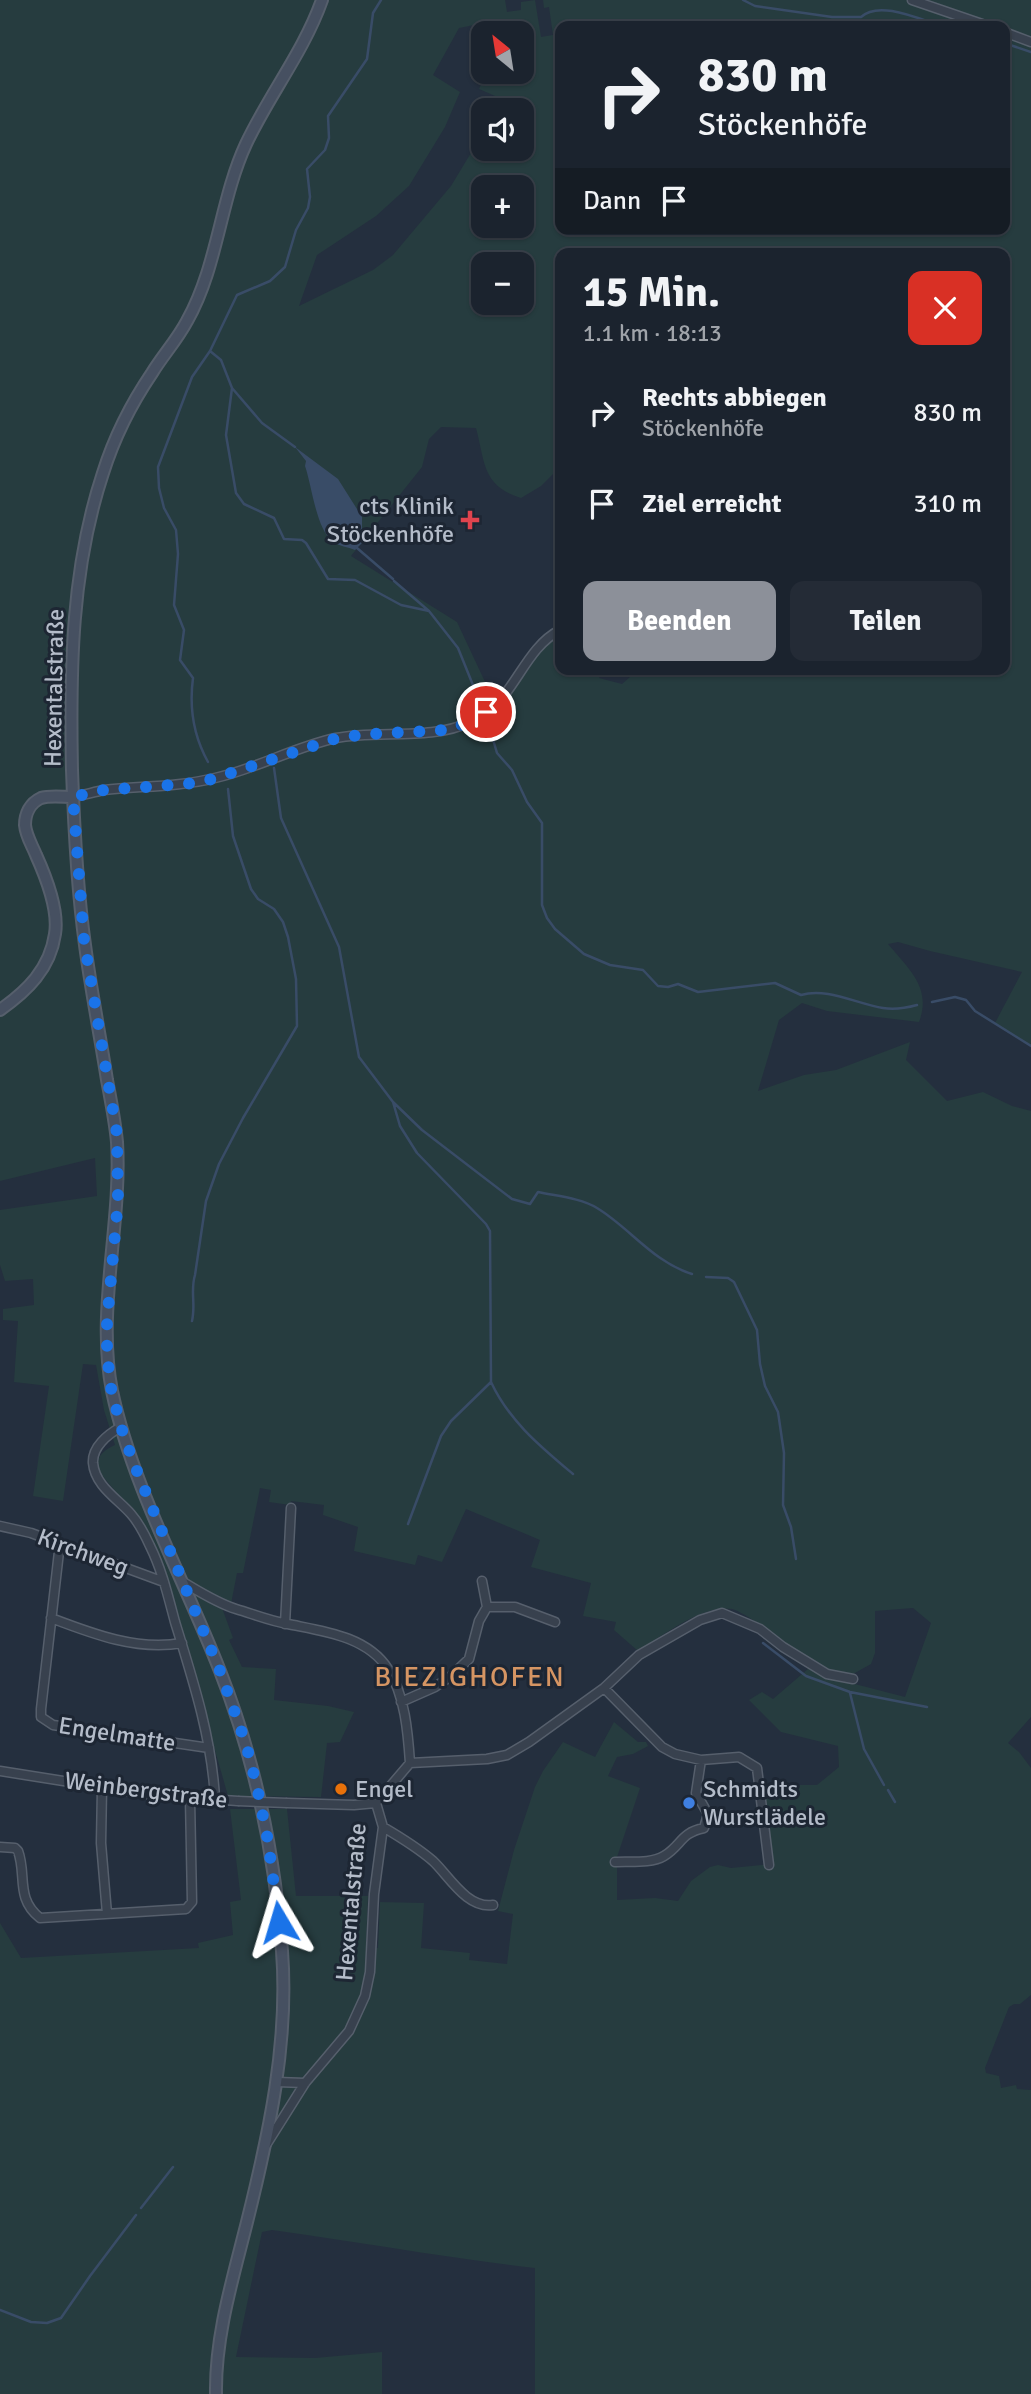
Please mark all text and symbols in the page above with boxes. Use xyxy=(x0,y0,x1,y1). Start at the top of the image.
north arrow xyxy=(471,21,534,84)
map controls xyxy=(471,21,534,315)
text: 830 m xyxy=(698,45,828,105)
icon: right xyxy=(583,49,674,140)
button: sound xyxy=(471,98,534,161)
text: Stöckenhöfe xyxy=(698,105,868,144)
button: + xyxy=(471,175,534,238)
icon: arrive xyxy=(655,182,693,220)
text: Dann xyxy=(583,185,641,217)
button: − xyxy=(471,252,534,315)
text: 15 Min. xyxy=(583,267,720,318)
button: close xyxy=(908,271,982,345)
text: 1.1 km · 18:13 xyxy=(583,319,722,348)
text: Rechts abbiegen xyxy=(642,382,827,414)
icon: right xyxy=(583,394,621,432)
text: 830 m xyxy=(913,397,982,429)
text: Stöckenhöfe xyxy=(642,414,764,443)
icon: arrive xyxy=(583,485,621,523)
text: Ziel erreicht xyxy=(642,488,782,520)
text: 310 m xyxy=(913,488,982,520)
place label: cts Klinik Stöckenhöfe xyxy=(327,491,454,549)
marker: cts Klinik Stöckenhöfe xyxy=(460,510,480,530)
button: Beenden xyxy=(583,581,776,661)
button: Teilen xyxy=(790,581,982,661)
street label: Hexentalstraße xyxy=(38,609,70,767)
pin xyxy=(456,682,516,742)
icon: arrive xyxy=(467,693,505,731)
street label: Kirchweg xyxy=(33,1522,133,1582)
district label: BIEZIGHOFEN xyxy=(374,1660,566,1694)
street label: Engelmatte xyxy=(56,1710,178,1758)
street label: Weinbergstraße xyxy=(63,1765,229,1815)
place label: Engel xyxy=(355,1774,413,1804)
place label: Schmidts Wurstlädele xyxy=(703,1774,826,1832)
marker: Engel xyxy=(333,1781,349,1797)
marker: Schmidts Wurstlädele xyxy=(681,1795,697,1811)
street label: Hexentalstraße xyxy=(329,1822,373,1982)
position arrow xyxy=(242,1885,316,1959)

